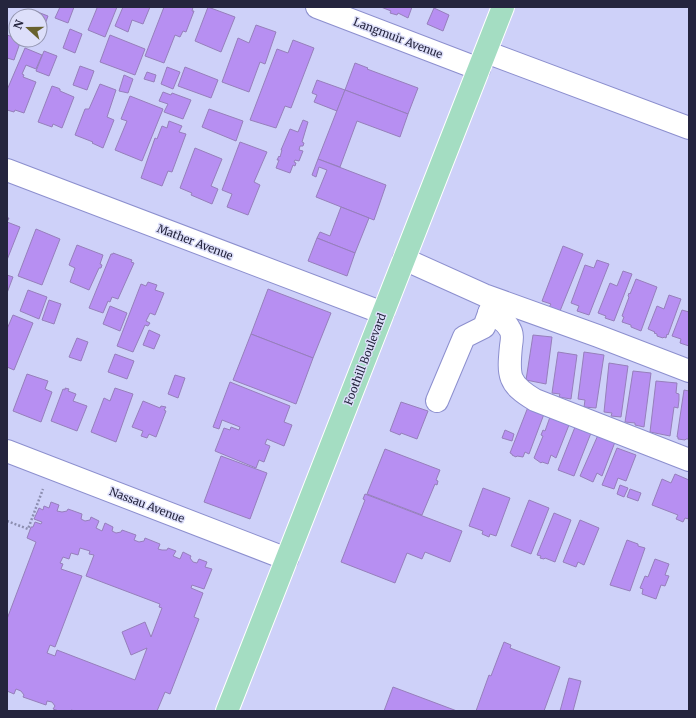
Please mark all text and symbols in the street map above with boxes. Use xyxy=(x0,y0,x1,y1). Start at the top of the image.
north arrow xyxy=(8,8,48,48)
street label: Langmuir Avenue xyxy=(351,15,445,62)
text: N xyxy=(11,18,27,31)
street label: Mather Avenue xyxy=(155,221,235,263)
street label: Foothill Boulevard xyxy=(341,311,389,407)
street label: Nassau Avenue xyxy=(108,484,187,526)

